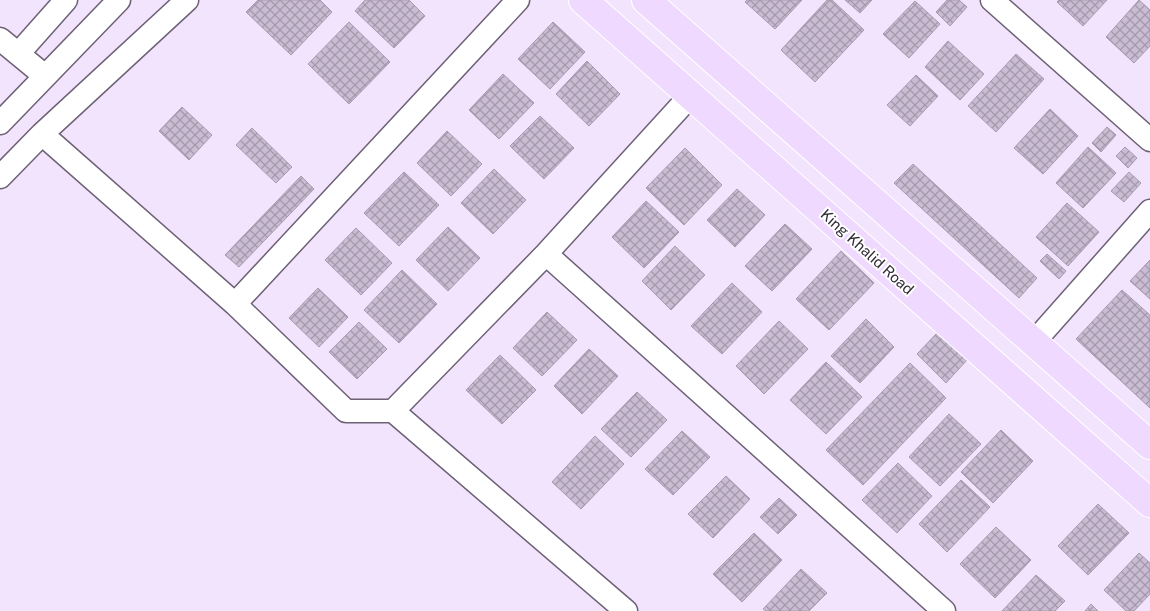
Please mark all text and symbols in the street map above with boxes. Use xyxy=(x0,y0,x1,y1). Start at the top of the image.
street label: King Khalid Road xyxy=(817,205,917,298)

